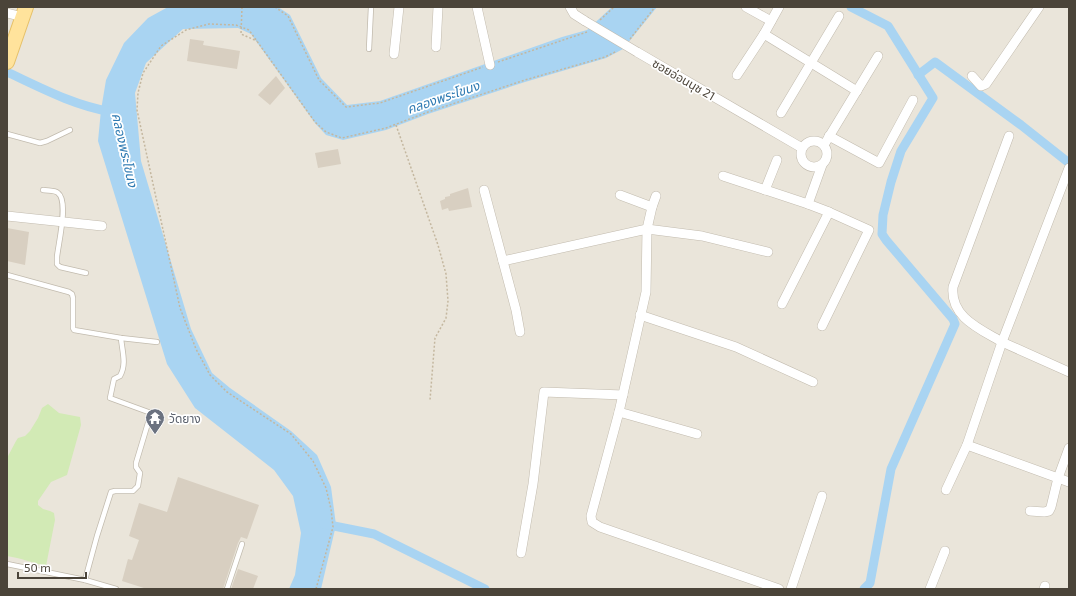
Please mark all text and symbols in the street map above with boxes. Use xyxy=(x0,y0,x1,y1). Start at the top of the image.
street label: ซอยอ่อนนุช 21 xyxy=(650,55,718,103)
water label: คลองพระโขนง xyxy=(405,77,482,117)
water label: คลองพระโขนง xyxy=(109,111,142,190)
temple icon: วัดยาง xyxy=(144,407,166,435)
place label: วัดยาง xyxy=(169,411,201,425)
scale bar xyxy=(18,554,86,580)
text: 50 m xyxy=(24,560,51,574)

